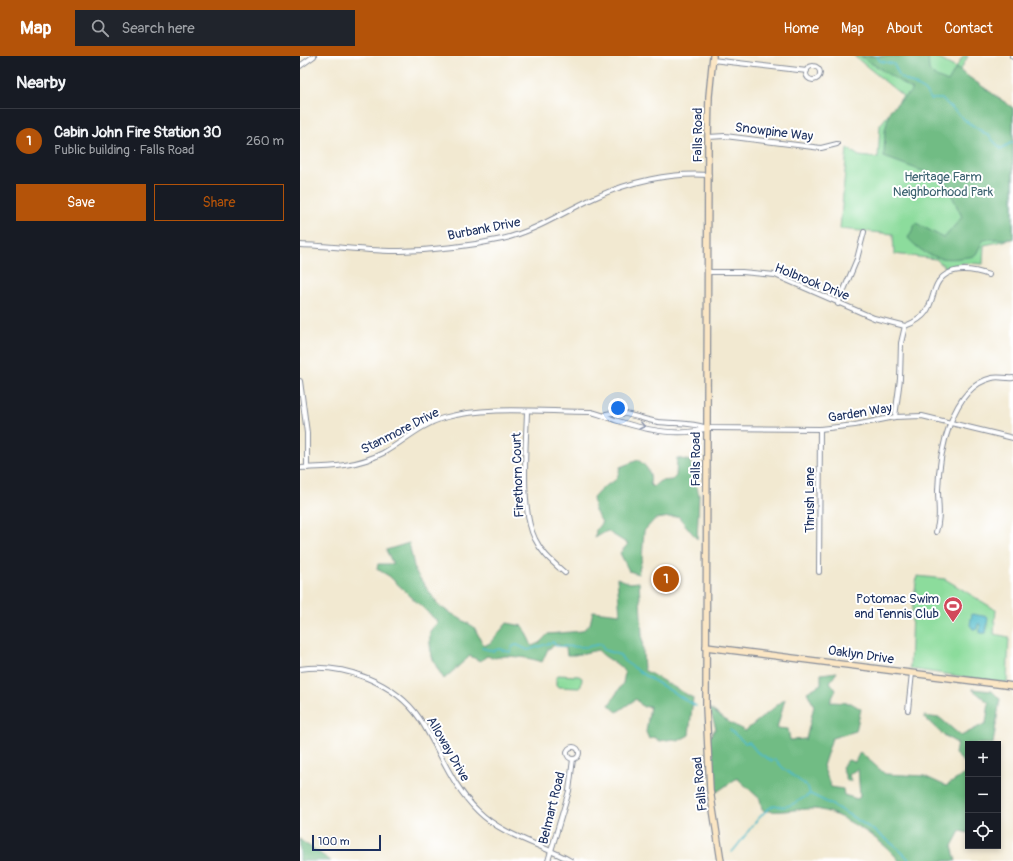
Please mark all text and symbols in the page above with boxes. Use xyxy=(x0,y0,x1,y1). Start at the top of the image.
search box xyxy=(75,10,355,46)
text: Map xyxy=(20,16,51,40)
icon: search xyxy=(89,17,111,39)
text: Search here xyxy=(121,19,195,38)
text: Home xyxy=(784,20,819,37)
text: Map xyxy=(841,20,864,37)
text: About xyxy=(886,20,922,37)
text: Contact xyxy=(944,20,993,37)
text: Nearby xyxy=(16,72,65,93)
street label: Falls Road xyxy=(690,108,706,162)
street label: Snowpine Way xyxy=(734,119,814,145)
text: Cabin John Fire Station 30 xyxy=(54,123,222,142)
text: 1 xyxy=(26,133,32,149)
text: 260 m xyxy=(246,133,284,149)
text: Public building · Falls Road xyxy=(54,142,194,158)
park label: Heritage Farm Neighborhood Park xyxy=(893,169,994,200)
button: Save xyxy=(16,184,146,221)
button: Share xyxy=(154,184,284,221)
street label: Burbank Drive xyxy=(446,214,522,244)
street label: Holbrook Drive xyxy=(772,260,852,304)
your location xyxy=(608,398,628,418)
street label: Garden Way xyxy=(827,400,894,426)
street label: Stanmore Drive xyxy=(358,404,442,458)
one-way arrow xyxy=(639,422,645,430)
street label: Firethorn Court xyxy=(508,431,527,518)
street label: Falls Road xyxy=(688,432,704,486)
street label: Thrush Lane xyxy=(802,466,818,533)
pin: 1 xyxy=(653,564,679,594)
place label: Potomac Swim and Tennis Club xyxy=(855,591,939,622)
sports icon: Potomac Swim and Tennis Club xyxy=(942,595,964,623)
street label: Oaklyn Drive xyxy=(827,642,896,668)
street label: Alloway Drive xyxy=(423,714,473,785)
map controls xyxy=(965,741,1001,849)
button: + xyxy=(965,741,1001,777)
street label: Falls Road xyxy=(689,756,711,812)
street label: Belmart Road xyxy=(535,770,569,846)
button: − xyxy=(965,777,1001,813)
button: locate xyxy=(965,813,1001,849)
scale bar xyxy=(312,833,381,852)
text: 100 m xyxy=(318,835,349,848)

